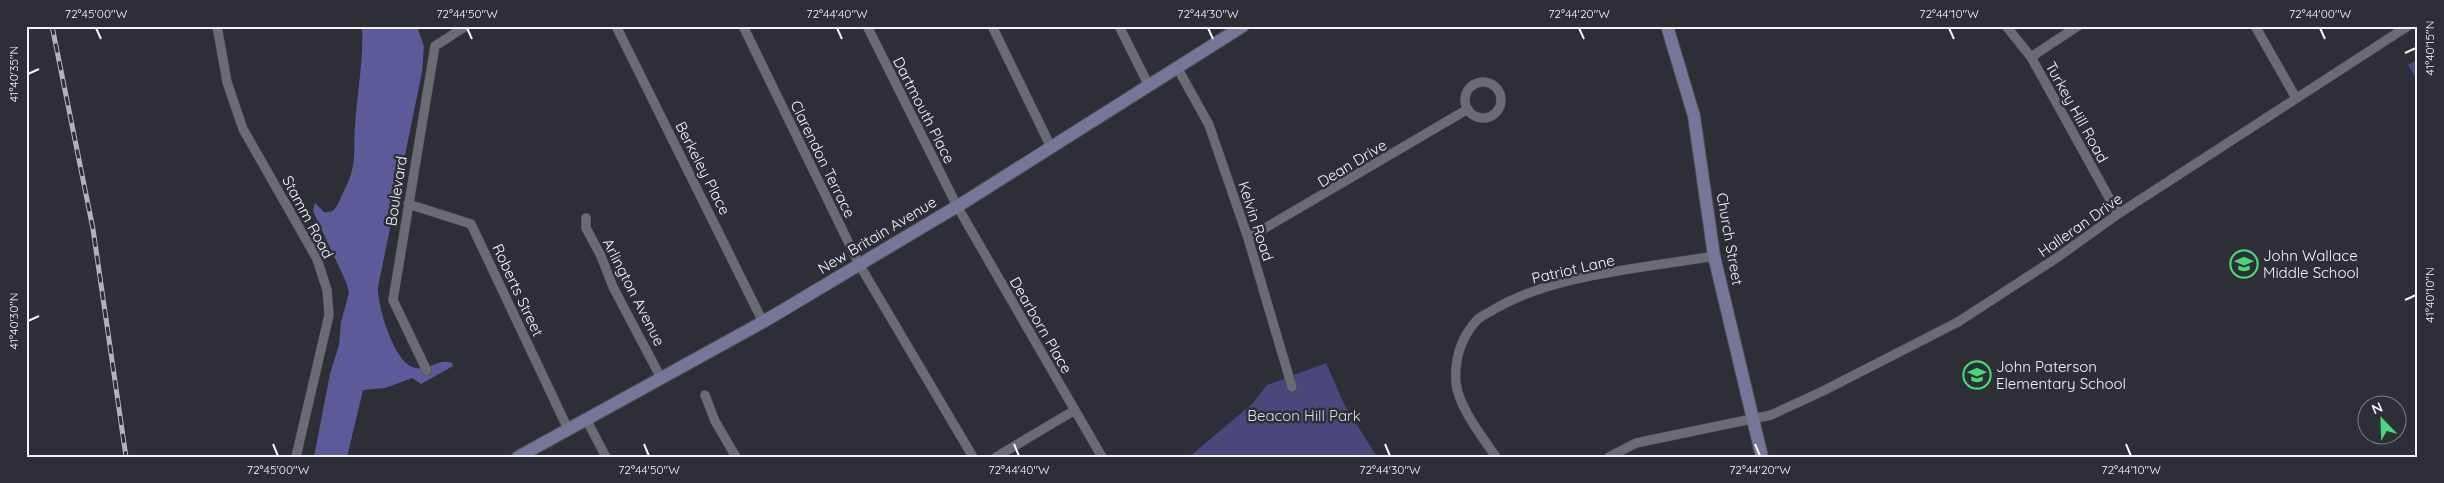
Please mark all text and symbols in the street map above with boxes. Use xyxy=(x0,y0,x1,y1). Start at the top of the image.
text: 72°45'00"W xyxy=(65,6,128,21)
text: 72°44'50"W xyxy=(436,6,498,21)
text: 72°44'40"W xyxy=(806,6,868,21)
text: 72°44'30"W xyxy=(1177,6,1239,21)
text: 72°44'20"W xyxy=(1548,6,1610,21)
text: 72°44'10"W xyxy=(1919,6,1979,21)
text: 72°44'00"W xyxy=(2289,6,2352,21)
text: 41°40'15"N xyxy=(2422,21,2437,75)
text: 41°40'35"N xyxy=(6,46,21,102)
street label: Dartmouth Place xyxy=(889,53,959,167)
street label: Turkey Hill Road xyxy=(2041,58,2113,166)
street label: Clarendon Terrace xyxy=(786,97,860,221)
street label: Berkeley Place xyxy=(671,118,735,218)
street label: Dean Drive xyxy=(1314,135,1390,191)
street label: Boulevard xyxy=(381,155,411,227)
street label: Stamm Road xyxy=(278,172,338,262)
street label: Kelvin Road xyxy=(1234,179,1278,263)
street label: Halleran Drive xyxy=(2034,189,2126,261)
street label: Church Street xyxy=(1713,191,1747,287)
street label: New Britain Avenue xyxy=(814,192,940,278)
street label: Arlington Avenue xyxy=(599,235,669,349)
street label: Roberts Street xyxy=(488,241,548,339)
place label: John Wallace Middle School xyxy=(2263,246,2359,282)
school or university icon: John Wallace Middle School xyxy=(2229,249,2259,279)
street label: Patriot Lane xyxy=(1530,250,1616,288)
text: 41°40'10"N xyxy=(2422,267,2437,323)
street label: Dearborn Place xyxy=(1006,273,1076,377)
text: 41°40'30"N xyxy=(6,292,21,350)
place label: John Paterson Elementary School xyxy=(1996,357,2126,393)
school or university icon: John Paterson Elementary School xyxy=(1962,360,1992,390)
north arrow xyxy=(2356,396,2406,446)
text: N xyxy=(2369,398,2385,418)
park label: Beacon Hill Park xyxy=(1247,406,1361,425)
text: 72°45'00"W xyxy=(247,462,310,477)
text: 72°44'50"W xyxy=(618,462,680,477)
text: 72°44'40"W xyxy=(988,462,1050,477)
text: 72°44'30"W xyxy=(1359,462,1421,477)
text: 72°44'20"W xyxy=(1729,462,1791,477)
text: 72°44'10"W xyxy=(2101,462,2161,477)

